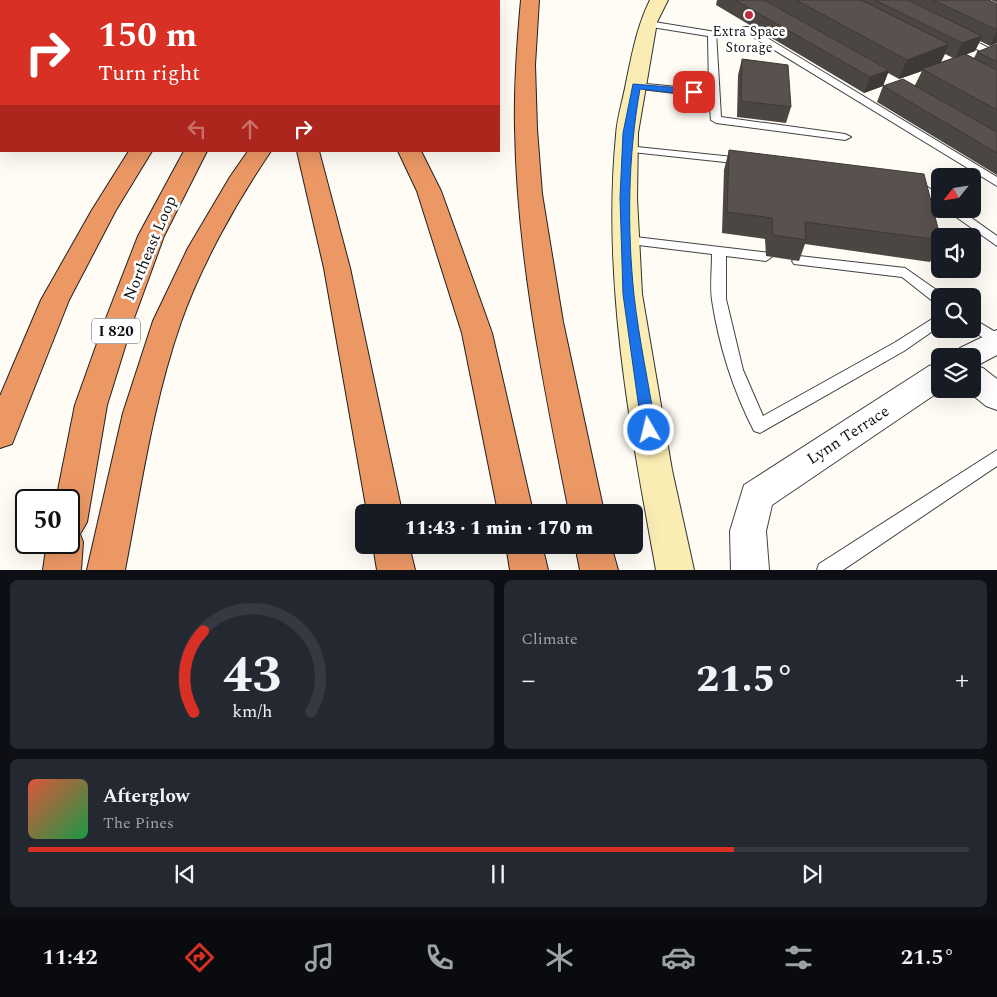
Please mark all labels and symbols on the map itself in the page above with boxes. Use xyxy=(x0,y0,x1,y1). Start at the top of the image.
marker: Extra Space Storage xyxy=(743,9,755,21)
place label: Extra Space Storage xyxy=(713,21,786,58)
pin xyxy=(673,71,715,113)
north arrow xyxy=(931,168,981,218)
street label: Northeast Loop xyxy=(117,192,183,304)
road number: I 820 xyxy=(92,318,140,344)
street label: Lynn Terrace xyxy=(802,399,894,471)
position arrow xyxy=(622,403,674,455)
speed limit sign: 50 xyxy=(15,489,80,554)

